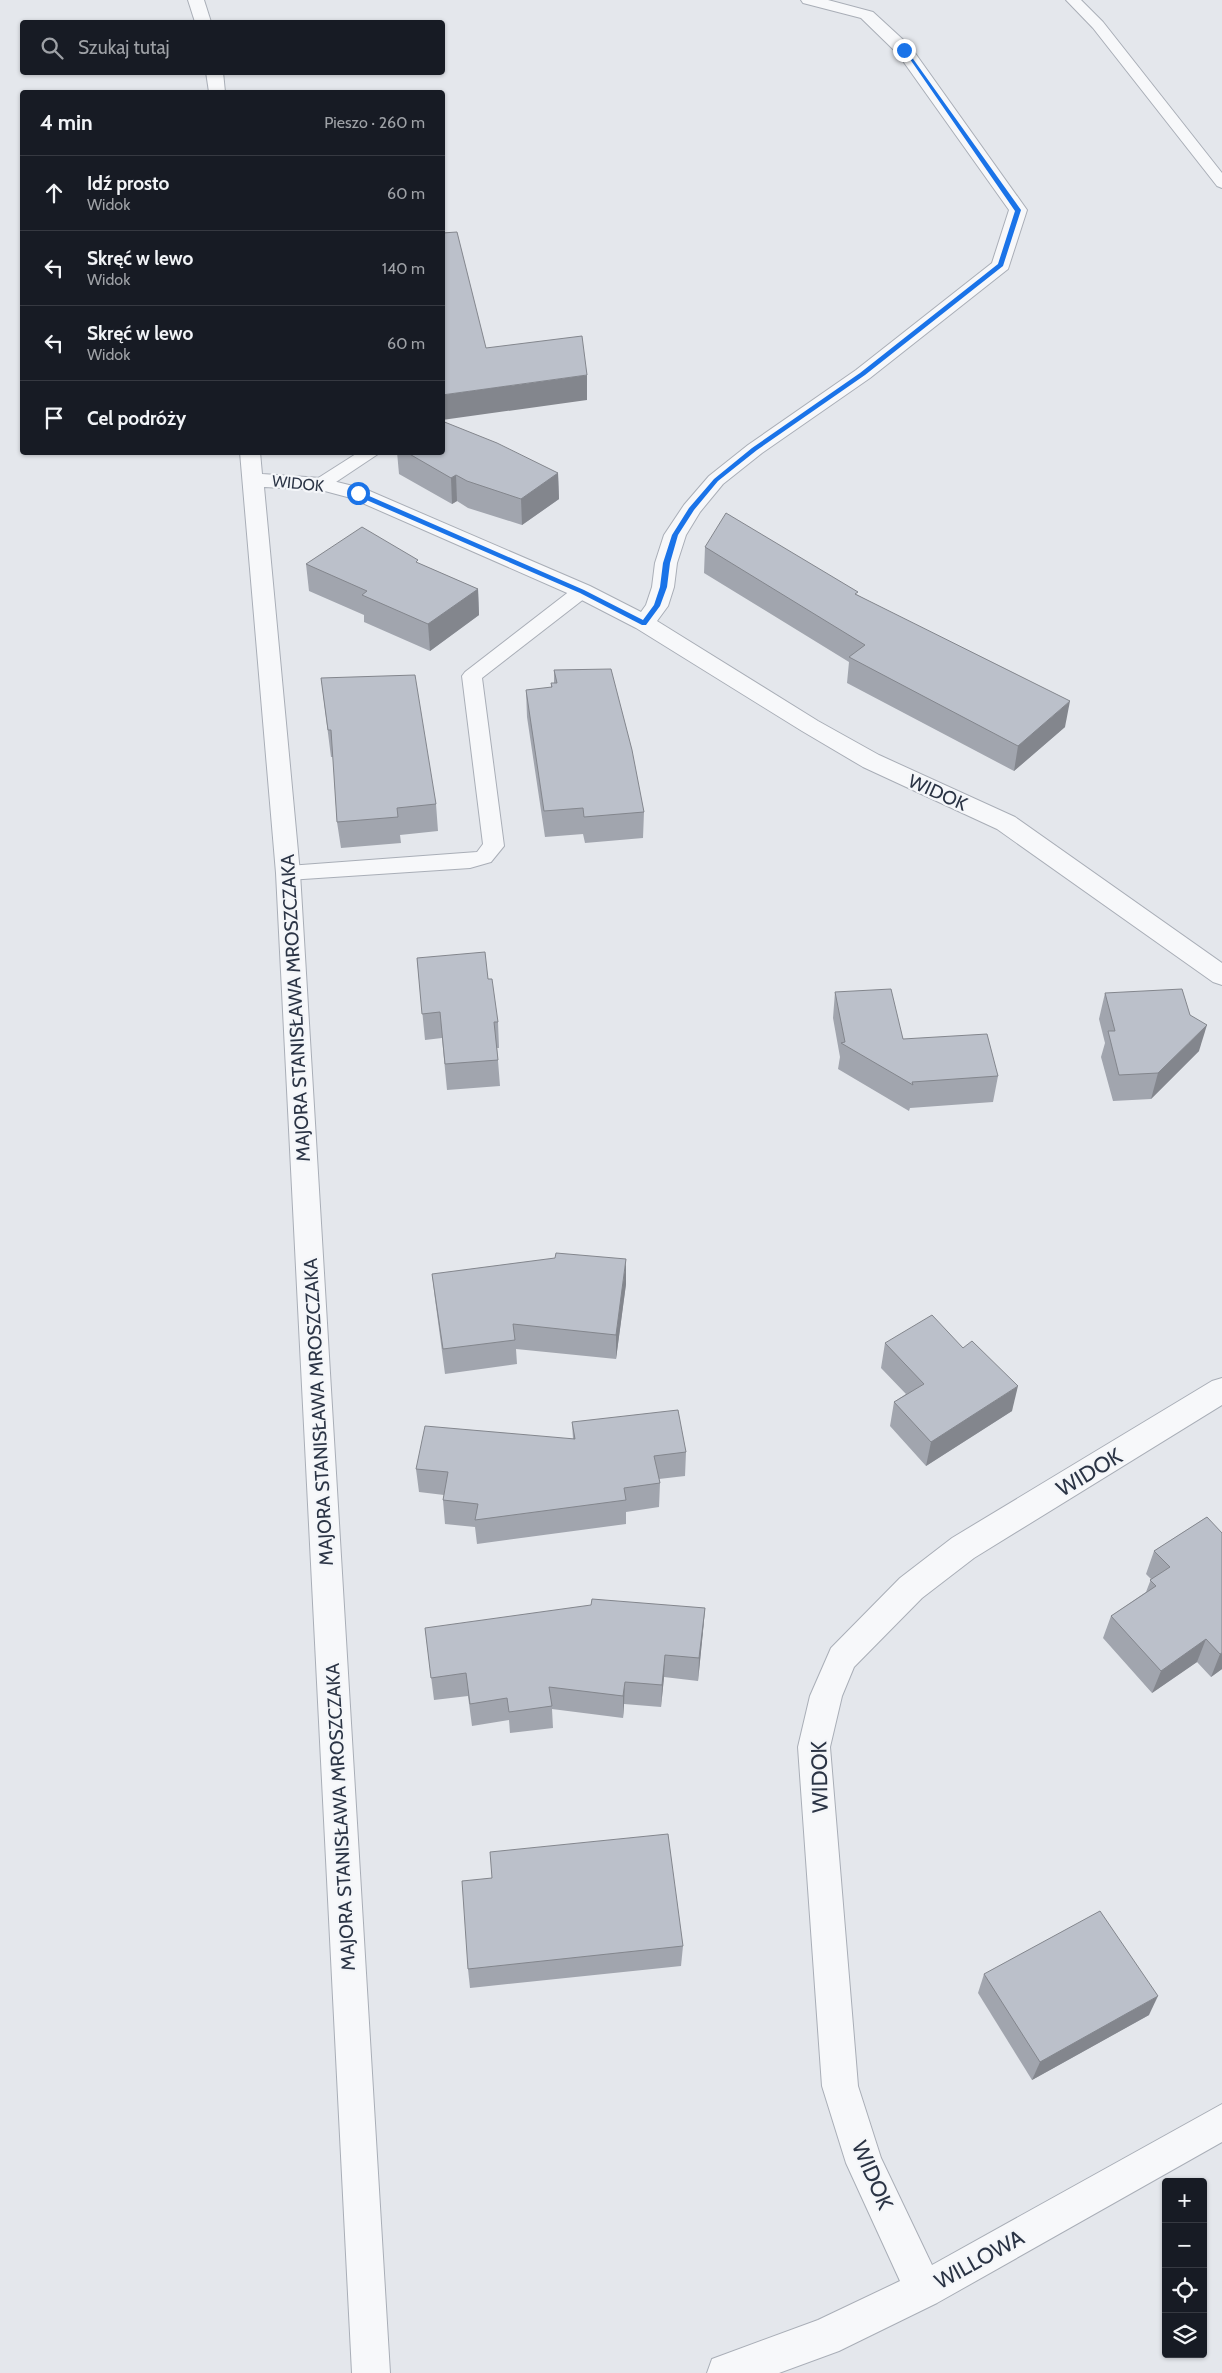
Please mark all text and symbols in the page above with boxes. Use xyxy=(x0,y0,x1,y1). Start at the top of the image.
search box xyxy=(20,20,445,75)
icon: search xyxy=(38,34,66,62)
text: Szukaj tutaj xyxy=(78,36,170,59)
route end xyxy=(893,39,916,62)
text: 4 min xyxy=(40,110,93,135)
text: Pieszo · 260 m xyxy=(324,113,425,132)
text: Idź prosto xyxy=(87,172,169,195)
icon: ahead xyxy=(40,179,68,207)
text: 60 m xyxy=(387,184,425,203)
text: Widok xyxy=(87,195,130,214)
text: Skręć w lewo xyxy=(87,247,193,270)
icon: left xyxy=(40,254,68,282)
text: 140 m xyxy=(382,259,425,278)
text: Widok xyxy=(87,270,130,289)
text: Skręć w lewo xyxy=(87,322,193,345)
icon: left xyxy=(40,329,68,357)
text: 60 m xyxy=(387,334,425,353)
text: Widok xyxy=(87,345,130,364)
icon: arrive xyxy=(40,404,68,432)
text: Cel podróży xyxy=(87,407,186,430)
street label: WIDOK xyxy=(271,471,325,496)
route start xyxy=(347,482,370,505)
street label: WIDOK xyxy=(905,769,971,816)
street label: MAJORA STANISŁAWA MROSZCZAKA xyxy=(276,853,315,1162)
street label: MAJORA STANISŁAWA MROSZCZAKA xyxy=(299,1257,338,1566)
street label: WIDOK xyxy=(1052,1442,1127,1502)
street label: MAJORA STANISŁAWA MROSZCZAKA xyxy=(321,1662,360,1971)
street label: WIDOK xyxy=(805,1740,834,1813)
street label: WIDOK xyxy=(846,2137,899,2214)
map controls xyxy=(1162,2178,1207,2358)
button: + xyxy=(1162,2178,1207,2223)
button: − xyxy=(1162,2223,1207,2268)
street label: WILLOWA xyxy=(930,2224,1029,2295)
button: locate xyxy=(1162,2268,1207,2313)
button: layers xyxy=(1162,2313,1207,2358)

